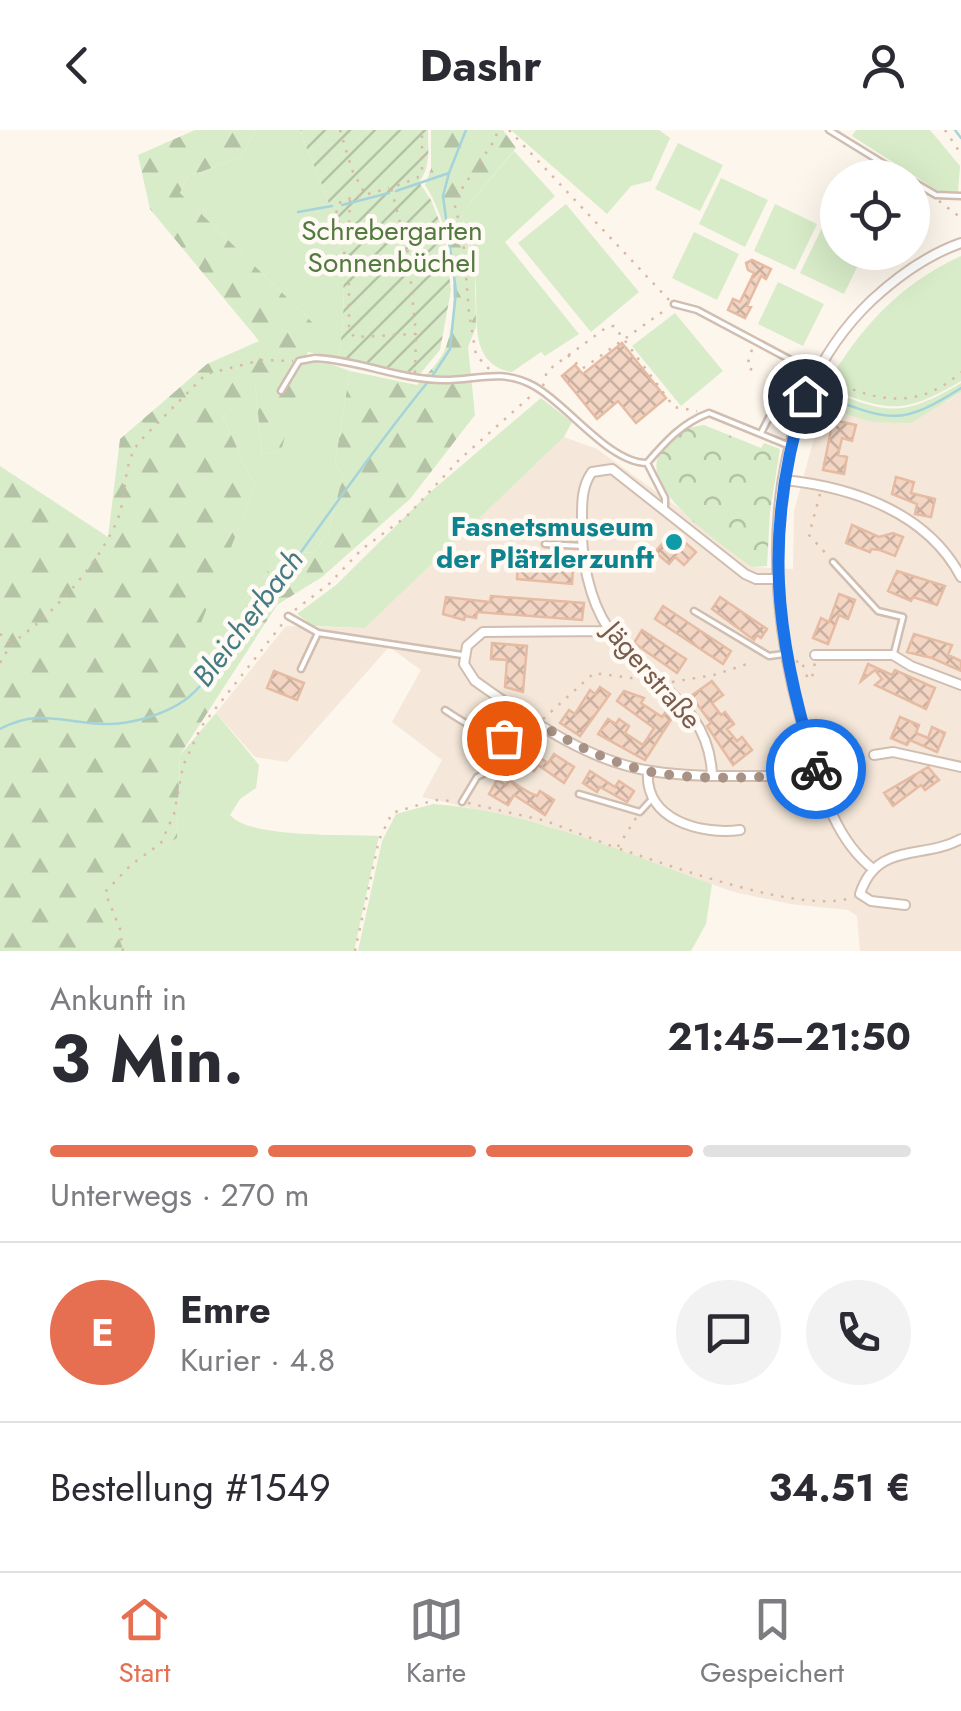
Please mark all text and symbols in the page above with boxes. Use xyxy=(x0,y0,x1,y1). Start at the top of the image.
text: Dashr xyxy=(420,33,541,98)
icon: back xyxy=(50,38,105,93)
icon: person xyxy=(856,38,911,93)
map controls xyxy=(820,160,930,270)
button: locate xyxy=(820,160,930,270)
park label: Schrebergarten Sonnenbüchel xyxy=(301,210,483,283)
pin xyxy=(763,354,848,439)
icon: home xyxy=(778,369,833,424)
place label: Fasnetsmuseum der Plätzlerzunft xyxy=(436,506,654,579)
marker: Fasnetsmuseum der Plätzlerzunft xyxy=(663,531,685,553)
water label: Bleicherbach xyxy=(182,540,314,695)
street label: Jägerstraße xyxy=(591,609,711,738)
pin xyxy=(462,696,547,781)
icon: bag xyxy=(477,711,532,766)
courier xyxy=(766,719,866,819)
icon: bike xyxy=(789,742,844,797)
text: Ankunft in xyxy=(50,976,187,1022)
text: 21:45–21:50 xyxy=(667,1009,911,1064)
text: 3 Min. xyxy=(50,1012,244,1106)
text: Unterwegs · 270 m xyxy=(50,1172,309,1218)
button: chat xyxy=(676,1280,781,1385)
button: phone xyxy=(806,1280,911,1385)
text: Emre xyxy=(180,1282,271,1337)
text: E xyxy=(91,1305,114,1360)
text: Kurier · 4.8 xyxy=(180,1337,335,1383)
text: Bestellung #1549 xyxy=(50,1460,331,1515)
text: 34.51 € xyxy=(768,1460,911,1515)
tab: Start xyxy=(117,1592,172,1693)
tab: Karte xyxy=(406,1592,466,1693)
tab: Gespeichert xyxy=(700,1592,844,1693)

